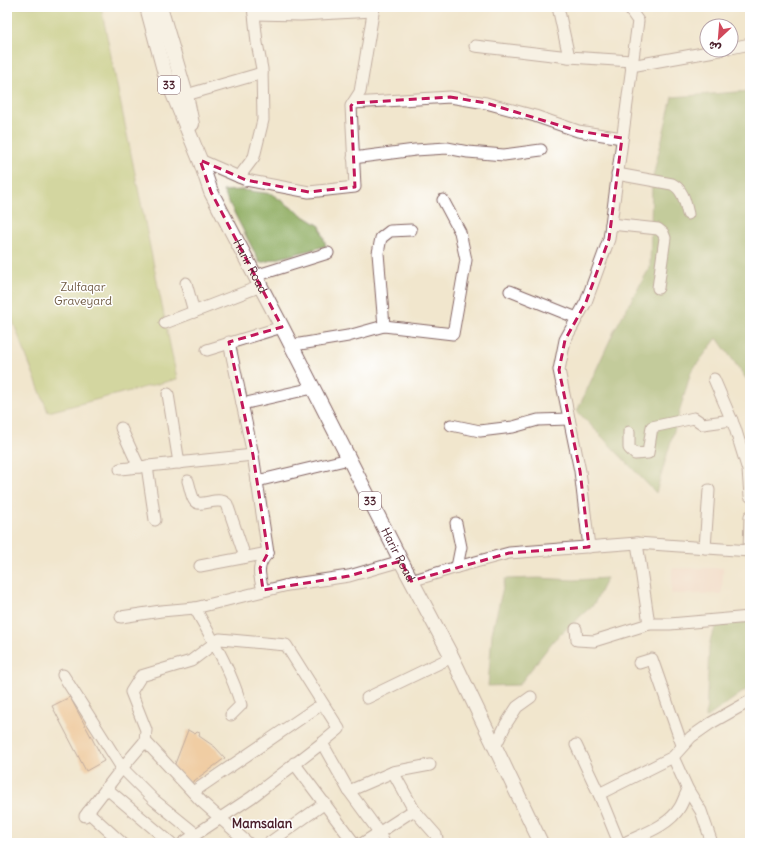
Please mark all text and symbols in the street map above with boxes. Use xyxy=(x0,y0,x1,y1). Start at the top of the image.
north arrow xyxy=(699,18,739,58)
text: ش xyxy=(706,38,723,56)
road number: 33 xyxy=(158,76,180,94)
street label: Harir Road xyxy=(230,236,271,296)
park label: Zulfaqar Graveyard xyxy=(54,279,112,308)
road number: 33 xyxy=(359,492,381,510)
street label: Harir Road xyxy=(378,525,419,584)
district label: Mamsalan xyxy=(232,815,293,832)

